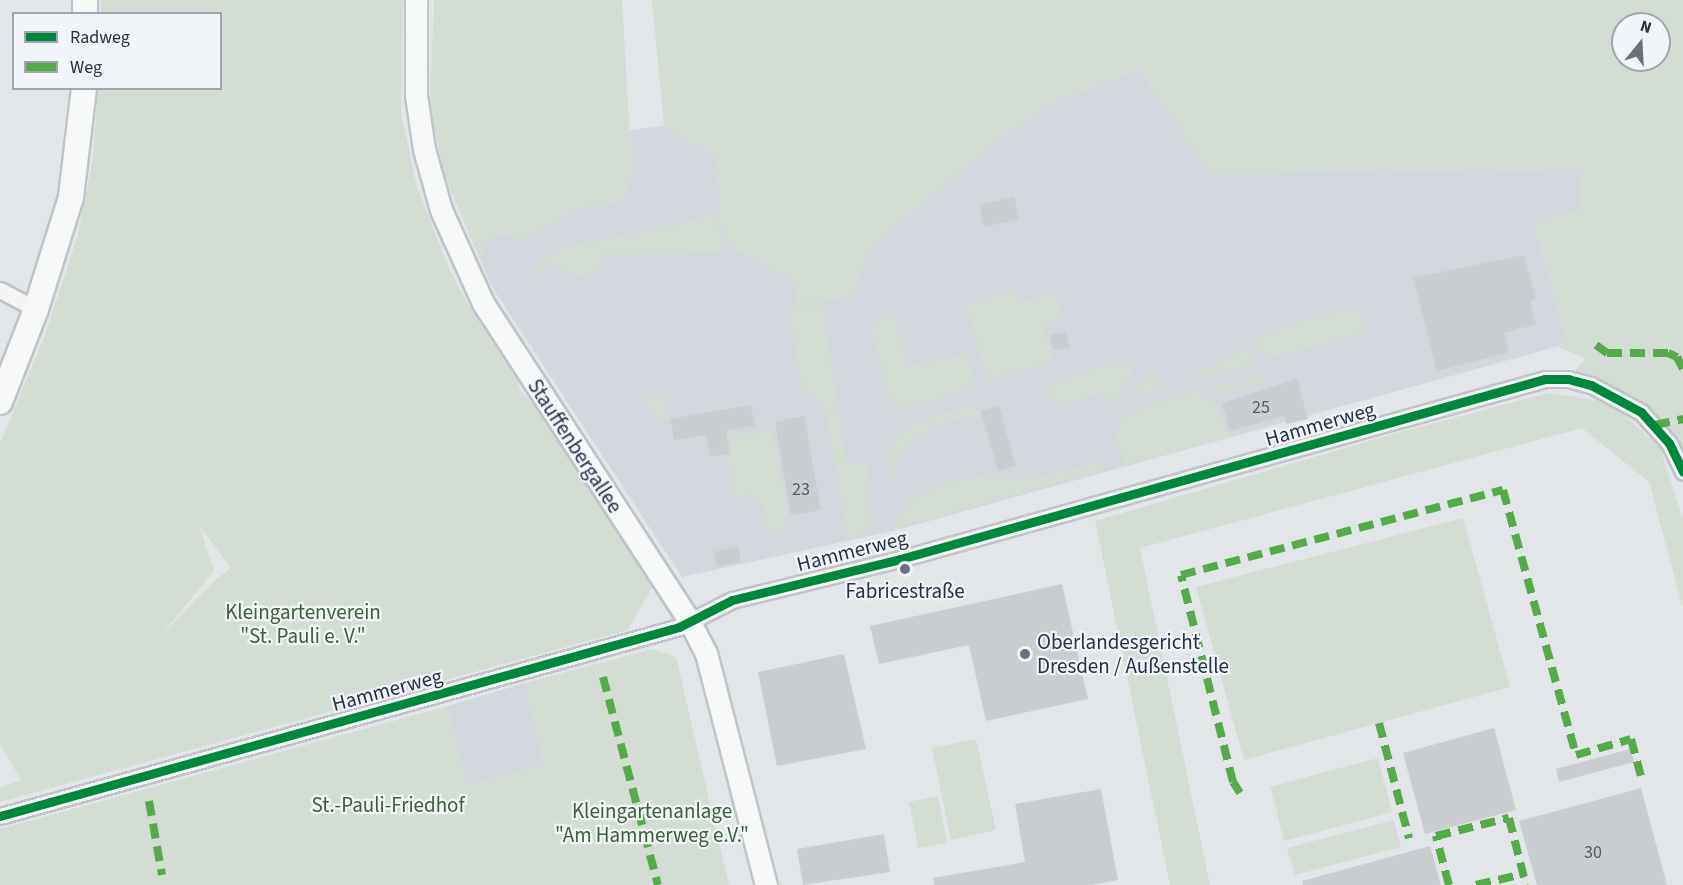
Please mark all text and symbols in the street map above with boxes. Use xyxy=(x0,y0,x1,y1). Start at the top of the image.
legend xyxy=(12,12,222,90)
north arrow xyxy=(1611,12,1671,72)
text: N xyxy=(1637,15,1654,39)
text: Radweg xyxy=(70,25,130,50)
text: Weg xyxy=(70,55,102,80)
street label: Stauffenbergallee xyxy=(522,374,628,518)
street label: Hammerweg xyxy=(1262,396,1378,452)
house number: 25 xyxy=(1252,397,1270,419)
house number: 23 xyxy=(792,479,810,501)
street label: Hammerweg xyxy=(794,525,910,577)
marker: Fabricestraße xyxy=(898,562,912,576)
place label: Fabricestraße xyxy=(845,578,965,604)
park label: Kleingartenverein "St. Pauli e. V." xyxy=(225,599,381,649)
place label: Oberlandesgericht Dresden / Außenstelle xyxy=(1037,629,1229,679)
marker: Oberlandesgericht Dresden / Außenstelle xyxy=(1018,647,1032,661)
street label: Hammerweg xyxy=(329,663,445,717)
park label: St.-Pauli-Friedhof xyxy=(311,792,465,818)
park label: Kleingartenanlage "Am Hammerweg e.V." xyxy=(555,798,749,848)
house number: 30 xyxy=(1584,842,1602,864)

